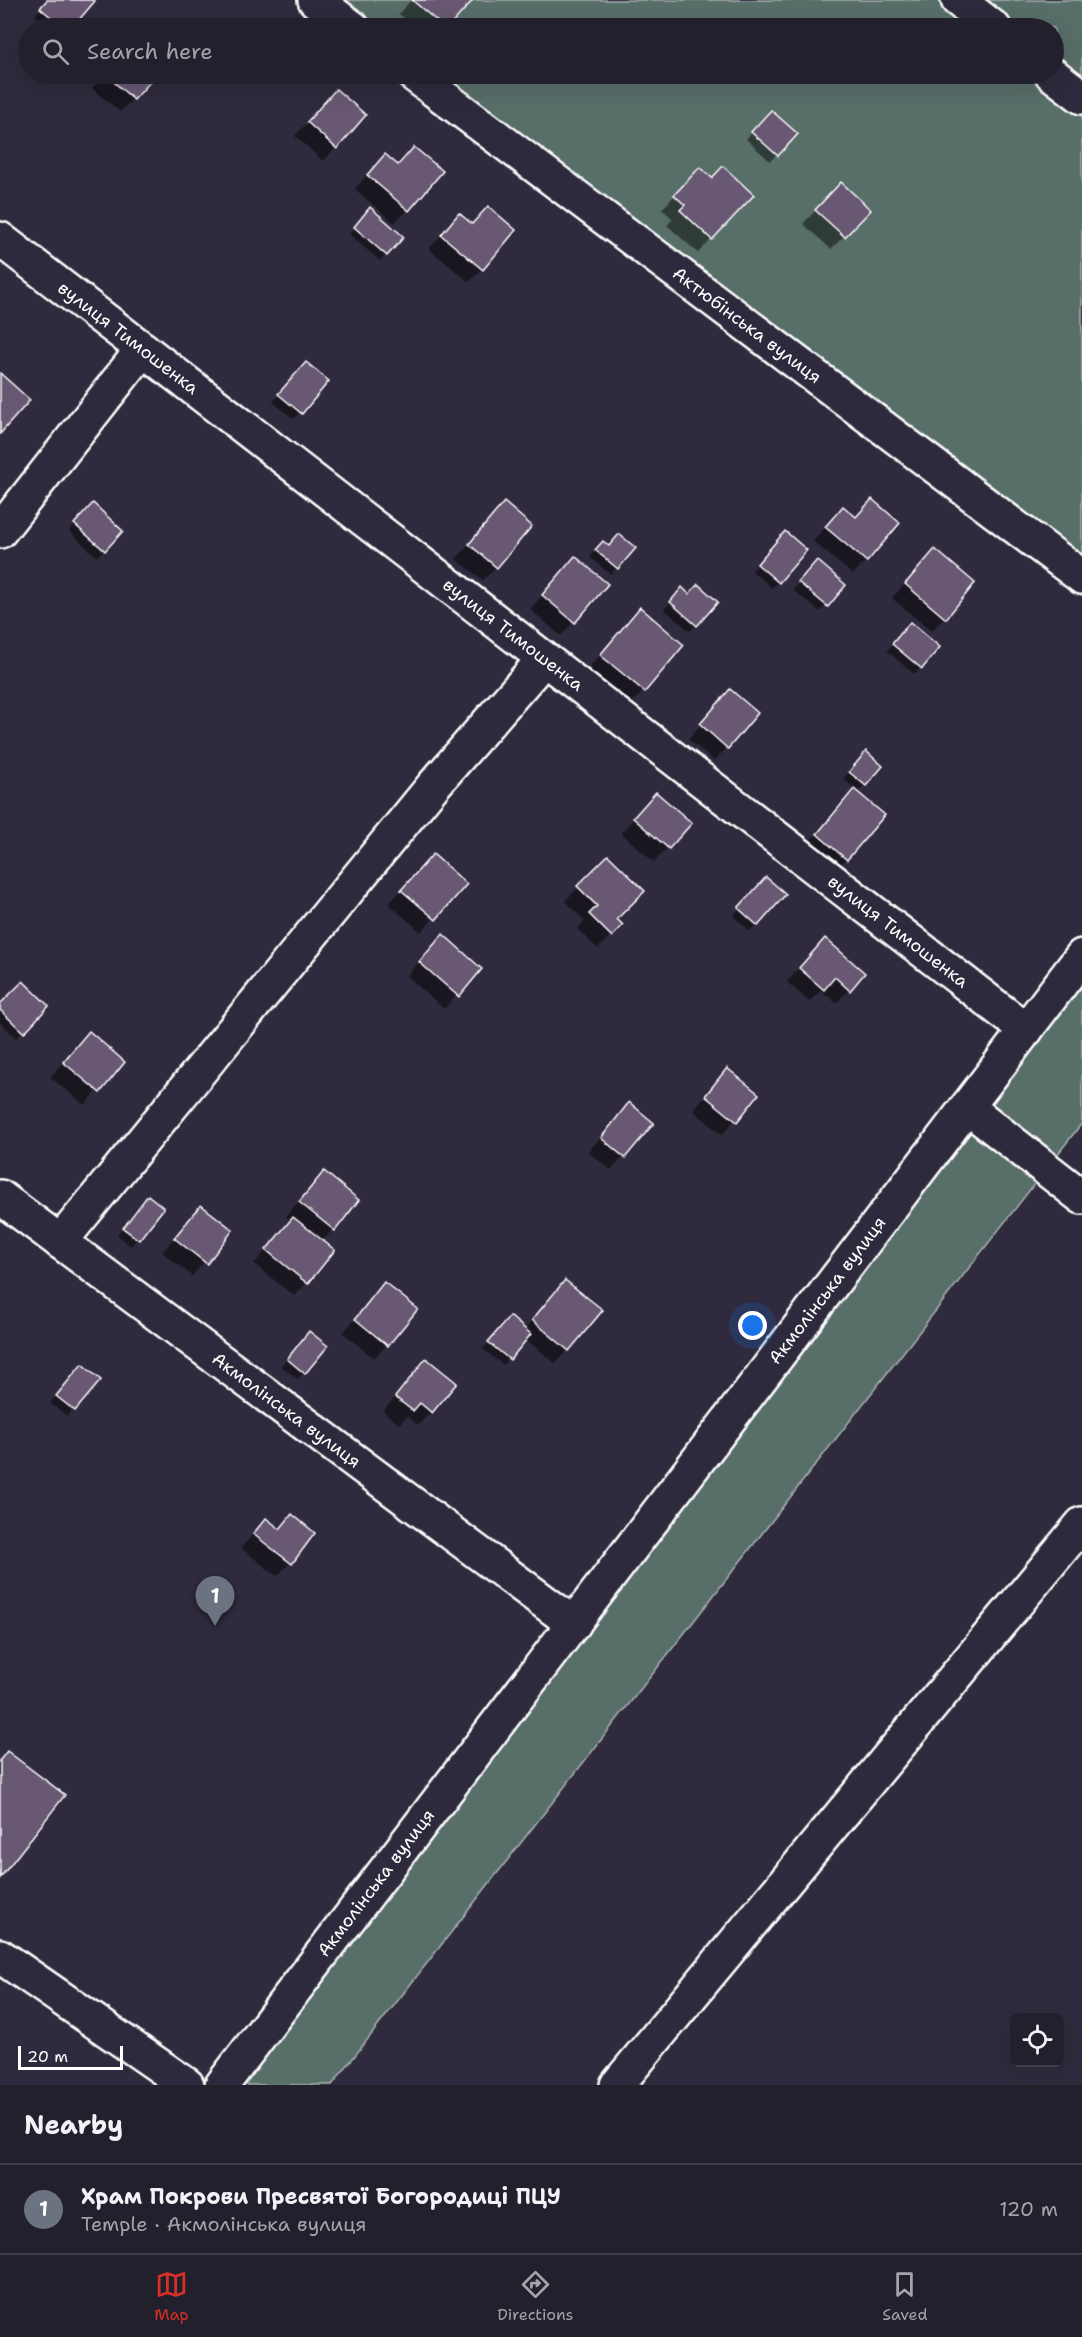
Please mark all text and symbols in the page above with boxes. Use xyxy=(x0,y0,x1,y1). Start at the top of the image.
search box xyxy=(18,18,1064,84)
icon: search xyxy=(39,35,72,68)
text: Search here xyxy=(87,37,213,66)
street label: Актюбінська вулиця xyxy=(668,261,826,389)
street label: вулиця Тимошенка xyxy=(53,276,204,400)
street label: вулиця Тимошенка xyxy=(438,573,589,697)
street label: вулиця Тимошенка xyxy=(823,869,973,993)
street label: Акмолінська вулиця xyxy=(763,1211,891,1369)
your location xyxy=(738,1311,767,1340)
street label: Акмолінська вулиця xyxy=(207,1347,366,1473)
pin: 1 xyxy=(196,1576,234,1626)
street label: Акмолінська вулиця xyxy=(312,1804,440,1962)
map controls xyxy=(1010,2013,1064,2067)
button: locate xyxy=(1010,2013,1064,2067)
scale bar xyxy=(18,2043,123,2070)
text: 20 m xyxy=(27,2046,68,2067)
text: Nearby xyxy=(24,2107,123,2142)
text: Храм Покрови Пресвятої Богородиці ПЦУ xyxy=(81,2182,561,2211)
text: 1 xyxy=(39,2196,48,2222)
text: 120 m xyxy=(999,2196,1058,2222)
text: Temple · Акмолінська вулиця xyxy=(81,2211,367,2237)
tab: Map xyxy=(154,2268,189,2325)
tab: Directions xyxy=(497,2268,574,2325)
tab: Saved xyxy=(882,2268,928,2325)

